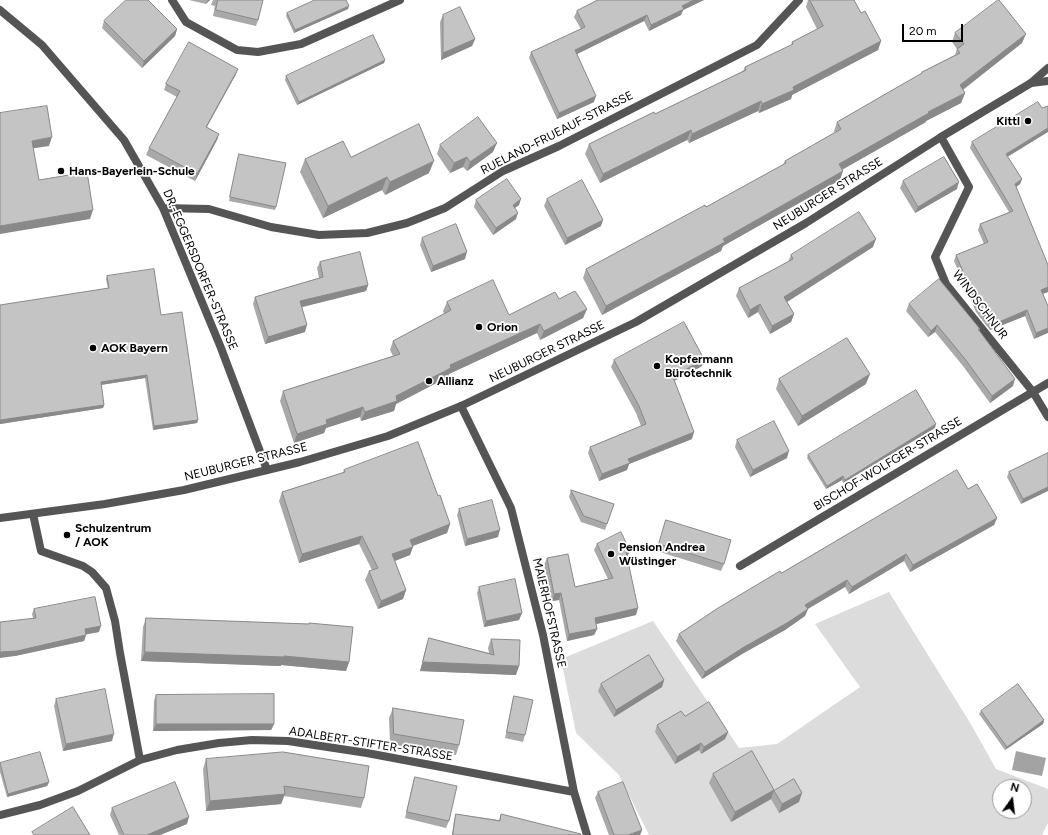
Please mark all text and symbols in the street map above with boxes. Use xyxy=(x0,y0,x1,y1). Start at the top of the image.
scale bar xyxy=(904,16,965,42)
text: 20 m xyxy=(909,24,937,38)
street label: RUELAND-FRUEAUF-STRASSE xyxy=(478,88,636,178)
place label: Kittl xyxy=(996,114,1020,128)
marker: Kittl xyxy=(1023,116,1033,126)
street label: NEUBURGER STRASSE xyxy=(771,154,885,234)
place label: Hans-Bayerlein-Schule xyxy=(69,164,195,178)
marker: Hans-Bayerlein-Schule xyxy=(56,166,66,176)
street label: DR.-EGGERSDORFER-STRASSE xyxy=(160,187,240,353)
street label: WINDSCHNUR xyxy=(949,268,1011,342)
street label: NEUBURGER STRASSE xyxy=(487,318,607,386)
place label: Orion xyxy=(487,320,518,334)
marker: Orion xyxy=(474,322,484,332)
place label: AOK Bayern xyxy=(101,341,168,355)
marker: AOK Bayern xyxy=(88,343,98,353)
place label: Kopfermann Bürotechnik xyxy=(665,352,733,380)
marker: Kopfermann Bürotechnik xyxy=(652,361,662,371)
place label: Allianz xyxy=(437,374,474,388)
marker: Allianz xyxy=(424,376,434,386)
street label: BISCHOF-WOLFGER-STRASSE xyxy=(811,414,965,514)
street label: NEUBURGER STRASSE xyxy=(183,440,309,484)
place label: Schulzentrum / AOK xyxy=(75,521,151,549)
marker: Schulzentrum / AOK xyxy=(62,530,72,540)
place label: Pension Andrea Wüstinger xyxy=(619,540,705,568)
marker: Pension Andrea Wüstinger xyxy=(606,549,616,559)
street label: MAIERHOFSTRASSE xyxy=(529,557,569,669)
street label: ADALBERT-STIFTER-STRASSE xyxy=(288,724,454,764)
north arrow xyxy=(992,779,1032,819)
text: N xyxy=(1009,781,1020,795)

